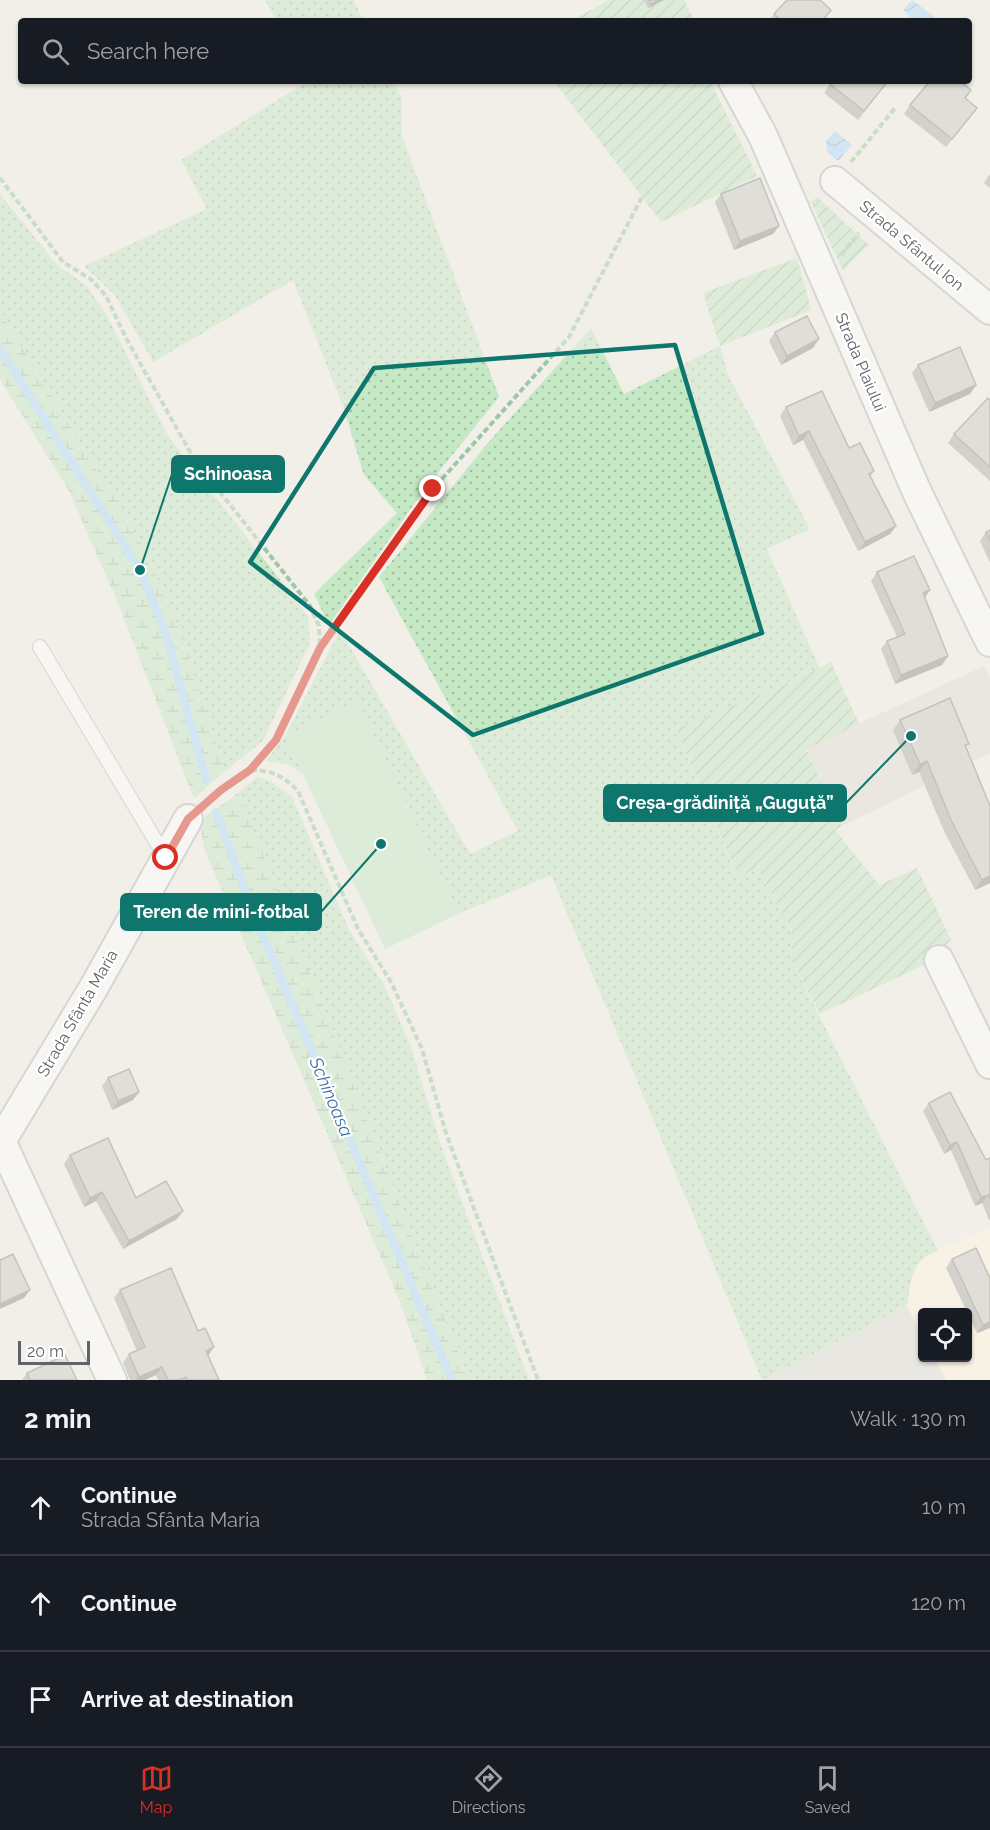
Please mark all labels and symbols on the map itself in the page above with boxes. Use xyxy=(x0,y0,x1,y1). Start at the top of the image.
street label: Strada Sfântul Ion xyxy=(856,196,968,295)
street label: Strada Plaiului xyxy=(831,310,890,414)
callout: Schinoasa xyxy=(172,456,284,492)
text: Schinoasa xyxy=(184,463,272,484)
route end xyxy=(419,475,445,501)
callout: Creșa-grădiniță „Guguță” xyxy=(604,785,846,821)
text: Creșa-grădiniță „Guguță” xyxy=(616,792,834,813)
route start xyxy=(152,844,178,870)
callout: Teren de mini-fotbal xyxy=(121,894,321,930)
text: Teren de mini-fotbal xyxy=(133,901,309,922)
street label: Strada Sfânta Maria xyxy=(33,946,122,1080)
water label: Schinoasa xyxy=(305,1053,358,1140)
scale bar xyxy=(18,1338,90,1366)

